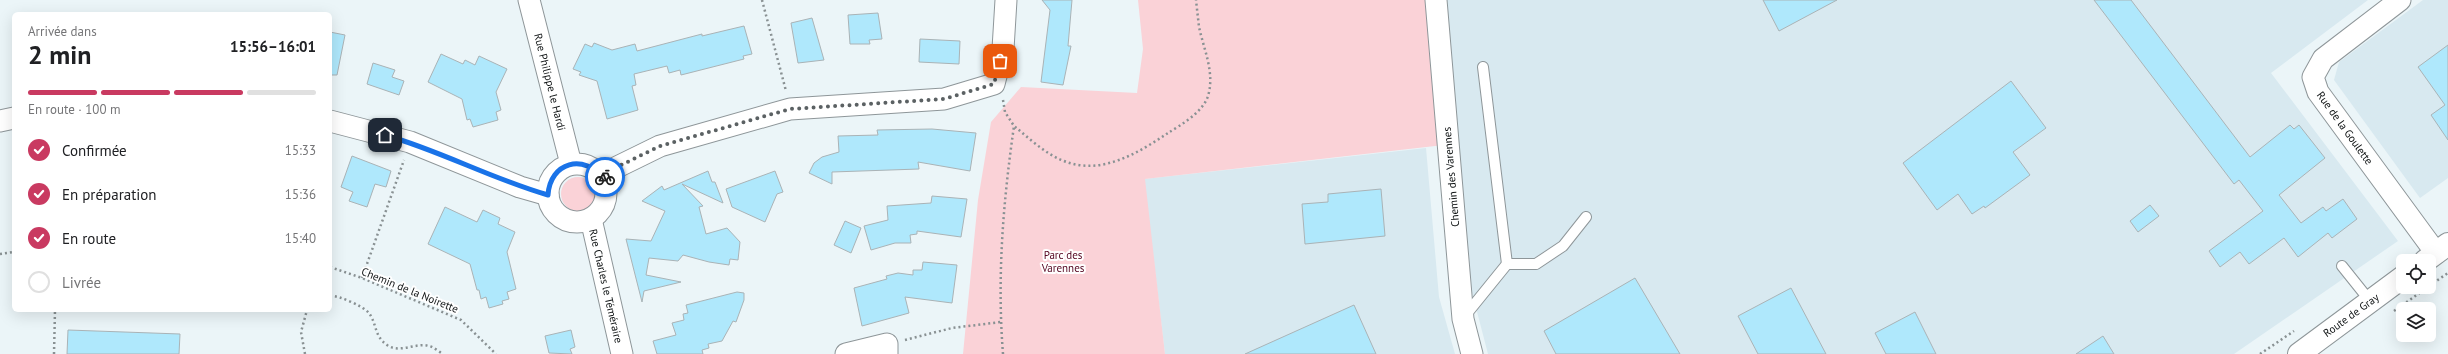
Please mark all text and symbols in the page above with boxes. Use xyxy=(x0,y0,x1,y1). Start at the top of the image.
text: Arrivée dans xyxy=(28,23,97,40)
street label: Rue Philippe le Hardi xyxy=(531,32,569,132)
text: 15:56–16:01 xyxy=(230,37,316,56)
text: 2 min xyxy=(28,38,91,71)
pin xyxy=(983,44,1017,78)
icon: bag xyxy=(989,50,1011,72)
street label: Rue de la Goulette xyxy=(2314,89,2377,168)
text: En route · 100 m xyxy=(28,101,121,118)
pin xyxy=(368,118,402,152)
icon: home xyxy=(374,124,396,146)
street label: Chemin des Varennes xyxy=(1440,126,1462,228)
icon: check xyxy=(28,139,50,161)
text: Confirmée xyxy=(62,141,127,160)
text: 15:33 xyxy=(285,142,316,159)
courier xyxy=(585,157,625,197)
icon: bike xyxy=(594,166,616,188)
icon: check xyxy=(28,183,50,205)
text: En préparation xyxy=(62,185,157,204)
text: 15:36 xyxy=(285,186,316,203)
icon: check xyxy=(28,227,50,249)
street label: Rue Charles le Téméraire xyxy=(586,228,626,345)
text: En route xyxy=(62,229,116,248)
text: 15:40 xyxy=(285,230,316,247)
park label: Parc des Varennes xyxy=(1041,248,1085,275)
map controls xyxy=(2396,254,2436,342)
button: locate xyxy=(2396,254,2436,294)
street label: Chemin de la Noirette xyxy=(359,264,461,316)
text: Livrée xyxy=(62,273,101,292)
street label: Route de Gray xyxy=(2320,290,2382,340)
button: layers xyxy=(2396,302,2436,342)

